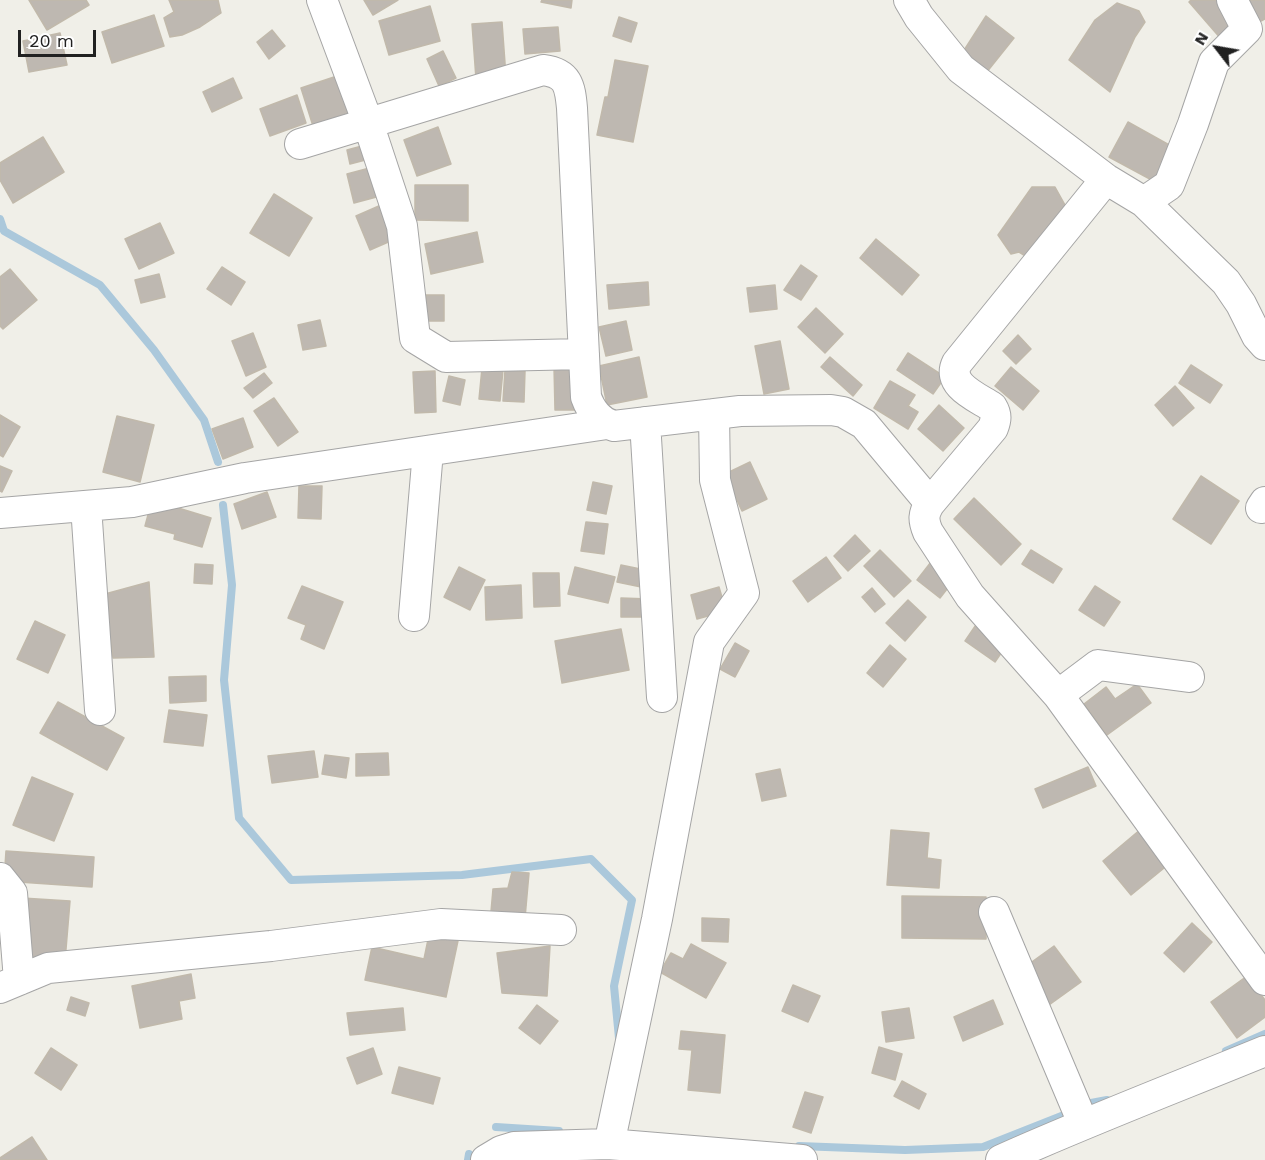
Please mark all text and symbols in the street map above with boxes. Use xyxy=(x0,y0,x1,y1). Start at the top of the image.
scale bar xyxy=(21,18,99,56)
north arrow xyxy=(1187,18,1247,78)
text: N xyxy=(1190,29,1212,48)
text: 20 m xyxy=(29,30,74,51)

